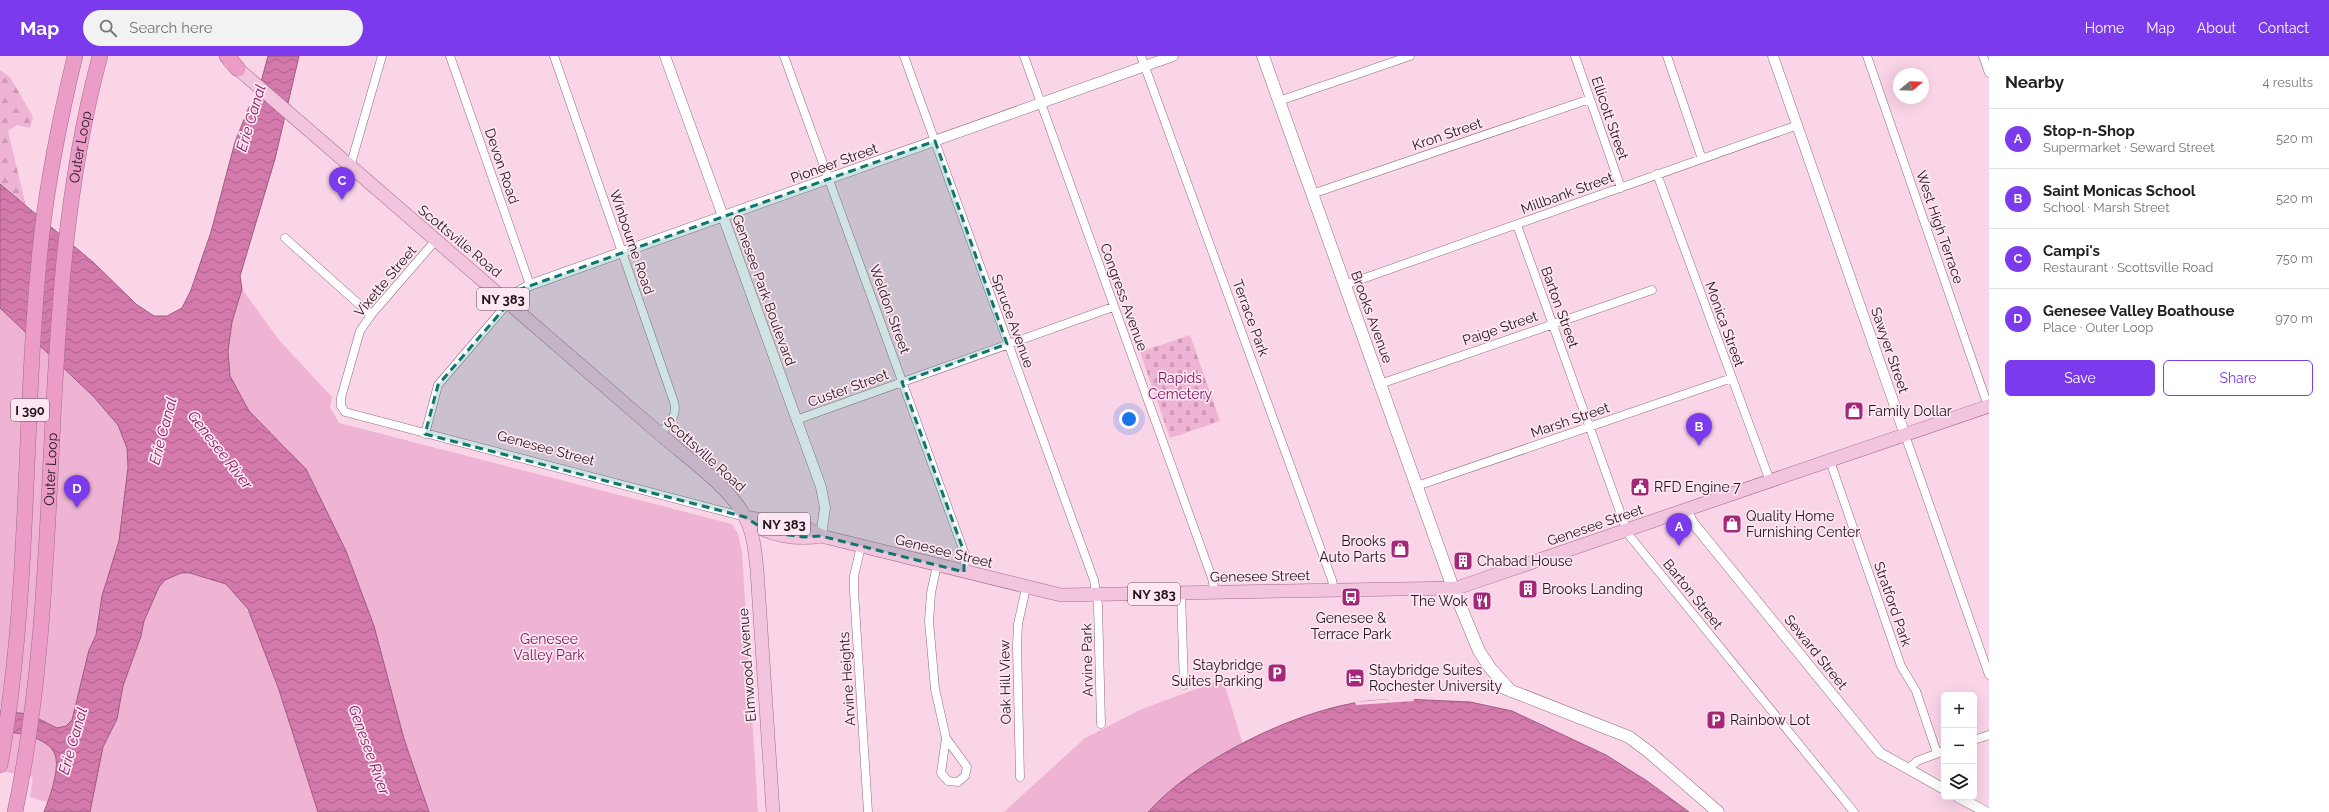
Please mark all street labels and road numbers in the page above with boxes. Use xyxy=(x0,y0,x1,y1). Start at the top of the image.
street label: Ellicott Street xyxy=(1588,74,1632,162)
street label: Outer Loop xyxy=(66,109,95,184)
street label: Kron Street xyxy=(1410,115,1484,153)
street label: Devon Road xyxy=(482,126,522,206)
street label: Pioneer Street xyxy=(788,140,880,186)
street label: West High Terrace xyxy=(1913,168,1967,286)
street label: Millbank Street xyxy=(1519,169,1616,217)
street label: Winbourne Road xyxy=(607,188,657,296)
street label: Scottsville Road xyxy=(415,202,505,280)
street label: Genesee Park Boulevard xyxy=(729,212,799,368)
street label: Congress Avenue xyxy=(1097,241,1151,353)
street label: Vixette Street xyxy=(351,242,419,320)
street label: Weldon Street xyxy=(867,262,914,356)
street label: Barton Street xyxy=(1538,264,1582,350)
street label: Brooks Avenue xyxy=(1348,269,1396,365)
street label: Spruce Avenue xyxy=(989,272,1037,370)
street label: Terrace Park xyxy=(1230,277,1273,359)
street label: Monica Street xyxy=(1702,279,1748,369)
road number: NY 383 xyxy=(477,288,529,310)
street label: Sawyer Street xyxy=(1868,305,1912,395)
street label: Paige Street xyxy=(1460,308,1540,348)
street label: Custer Street xyxy=(806,366,891,410)
road number: I 390 xyxy=(11,399,49,421)
street label: Marsh Street xyxy=(1529,399,1612,441)
street label: Scottsville Road xyxy=(661,413,749,495)
street label: Genesee Street xyxy=(496,427,597,469)
street label: Outer Loop xyxy=(41,432,60,506)
street label: Genesee Street xyxy=(1545,501,1645,549)
road number: NY 383 xyxy=(758,513,810,535)
street label: Genesee Street xyxy=(893,531,995,571)
street label: Barton Street xyxy=(1660,556,1726,632)
street label: Stratford Park xyxy=(1871,560,1915,649)
street label: Genesee Street xyxy=(1210,567,1311,585)
road number: NY 383 xyxy=(1128,583,1180,605)
street label: Elmwood Avenue xyxy=(735,608,759,722)
street label: Seward Street xyxy=(1781,612,1851,693)
street label: Arvine Park xyxy=(1078,623,1096,697)
street label: Arvine Heights xyxy=(836,631,858,727)
street label: Oak Hill View xyxy=(996,639,1014,724)

